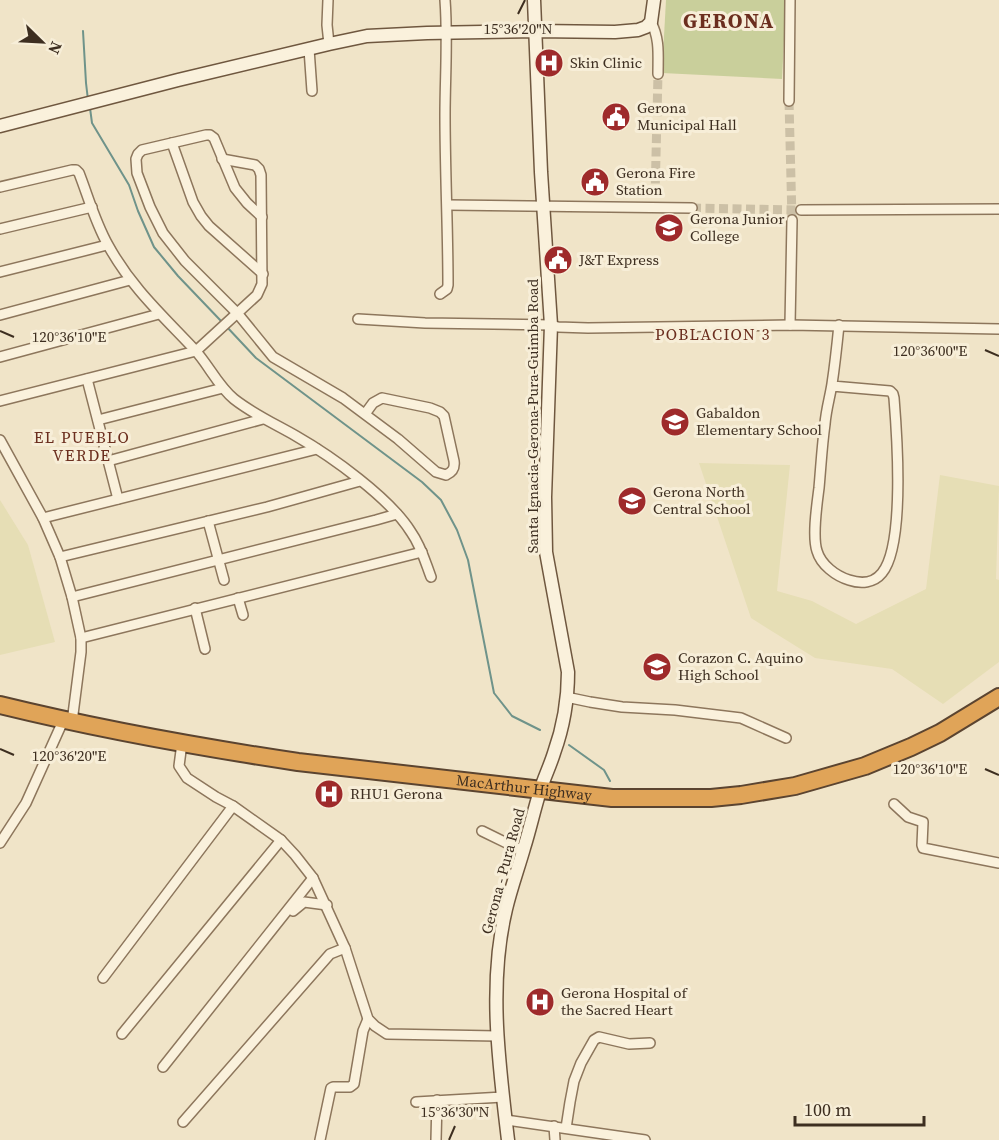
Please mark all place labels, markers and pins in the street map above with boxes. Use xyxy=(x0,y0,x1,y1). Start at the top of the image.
hospital icon: Skin Clinic xyxy=(533,47,565,79)
place label: Skin Clinic xyxy=(570,52,642,73)
place label: Gerona Municipal Hall xyxy=(637,97,737,135)
public building icon: Gerona Municipal Hall xyxy=(600,101,632,133)
place label: Gerona Fire Station xyxy=(616,162,696,200)
public building icon: Gerona Fire Station xyxy=(579,166,611,198)
place label: Gerona Junior College xyxy=(690,208,785,246)
school or university icon: Gerona Junior College xyxy=(653,212,685,244)
public building icon: J&T Express xyxy=(542,244,574,276)
place label: J&T Express xyxy=(578,249,659,270)
place label: Gabaldon Elementary School xyxy=(696,402,823,440)
school or university icon: Gabaldon Elementary School xyxy=(659,406,691,438)
place label: Gerona North Central School xyxy=(653,481,751,519)
school or university icon: Gerona North Central School xyxy=(616,485,648,517)
place label: Corazon C. Aquino High School xyxy=(678,647,803,685)
school or university icon: Corazon C. Aquino High School xyxy=(641,651,673,683)
hospital icon: RHU1 Gerona xyxy=(313,778,345,810)
place label: RHU1 Gerona xyxy=(350,783,443,804)
place label: Gerona Hospital of the Sacred Heart xyxy=(561,982,689,1020)
hospital icon: Gerona Hospital of the Sacred Heart xyxy=(524,986,556,1018)

